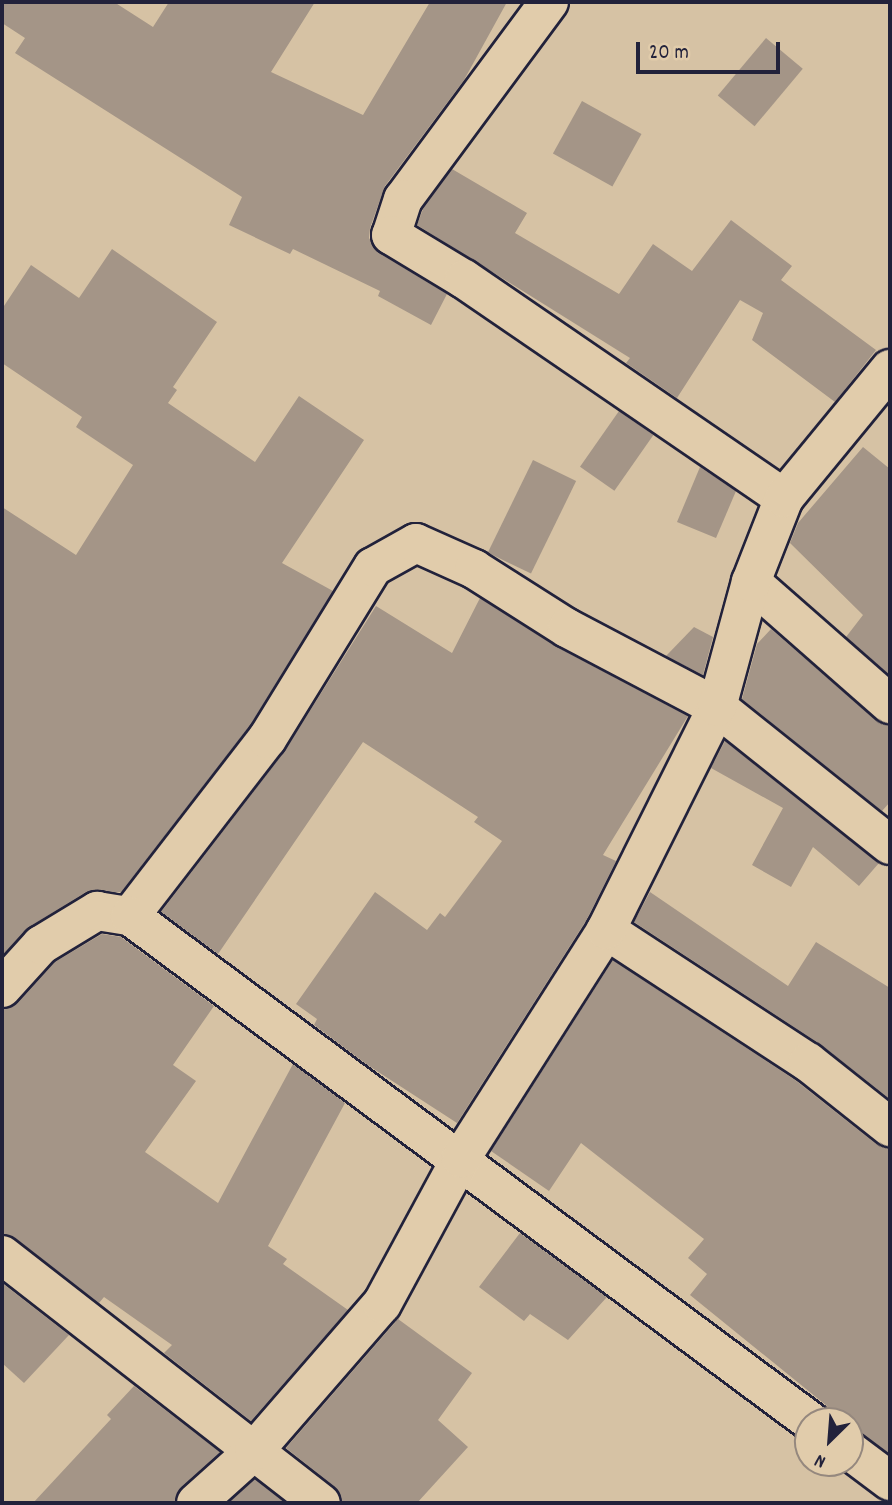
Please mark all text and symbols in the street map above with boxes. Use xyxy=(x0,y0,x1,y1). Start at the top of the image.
scale bar xyxy=(640,28,784,72)
text: 20 m xyxy=(649,39,689,69)
north arrow xyxy=(794,1407,864,1477)
text: N xyxy=(811,1445,831,1474)

